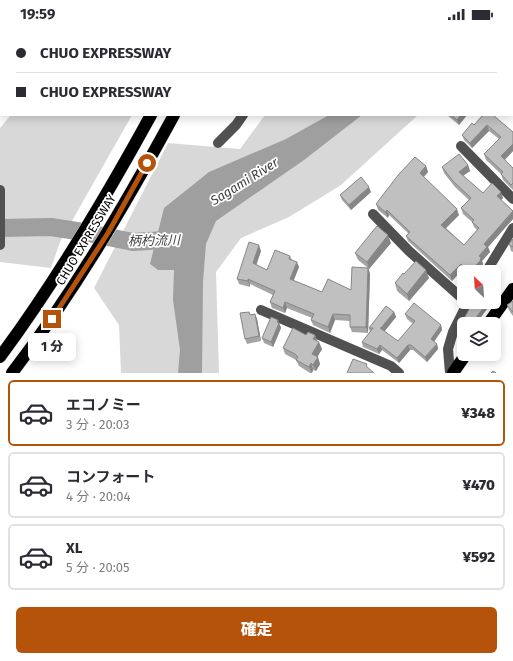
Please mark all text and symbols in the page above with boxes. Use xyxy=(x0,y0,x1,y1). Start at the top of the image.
text: 19:59 xyxy=(20,5,55,23)
text: CHUO EXPRESSWAY xyxy=(40,44,171,62)
text: CHUO EXPRESSWAY xyxy=(40,83,171,101)
route start xyxy=(138,154,156,172)
water label: Sagami River xyxy=(207,154,282,209)
street label: CHUO EXPRESSWAY xyxy=(53,192,119,288)
water label: 柄杓流川 xyxy=(128,233,182,248)
north arrow xyxy=(457,265,501,309)
map controls xyxy=(457,265,501,361)
route end xyxy=(43,310,61,328)
button: layers xyxy=(457,317,501,361)
callout: 1 分 xyxy=(28,333,76,361)
text: 1 分 xyxy=(41,339,63,354)
icon: car xyxy=(18,395,54,431)
text: エコノミー xyxy=(66,396,141,414)
text: ¥348 xyxy=(461,404,495,422)
text: 3 分 · 20:03 xyxy=(66,417,129,432)
icon: car xyxy=(18,467,54,503)
text: コンフォート xyxy=(66,468,156,486)
text: ¥470 xyxy=(463,476,495,494)
text: 4 分 · 20:04 xyxy=(66,489,130,504)
icon: car xyxy=(18,539,54,575)
text: XL xyxy=(66,539,82,557)
text: ¥592 xyxy=(462,548,495,566)
text: 5 分 · 20:05 xyxy=(66,560,130,575)
button: 確定 xyxy=(16,607,497,653)

